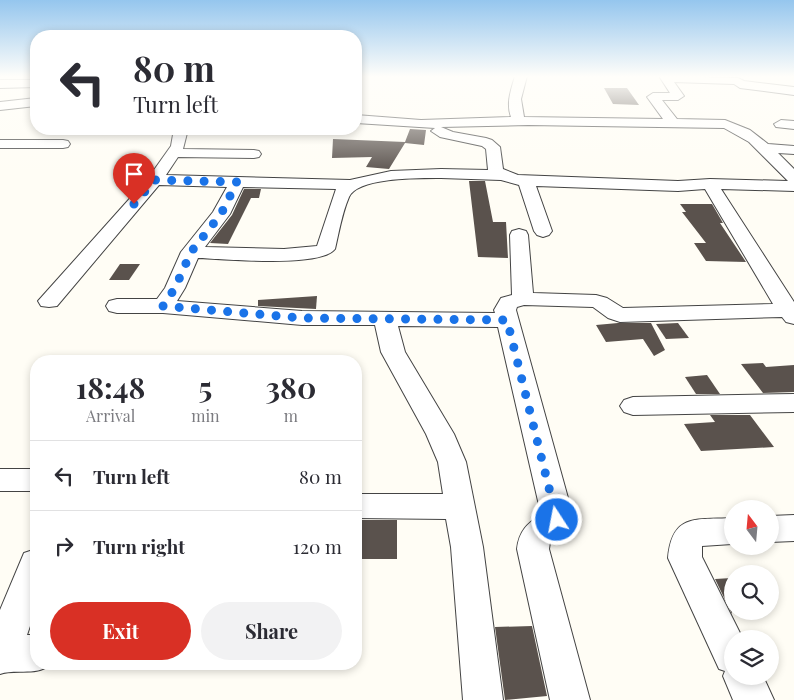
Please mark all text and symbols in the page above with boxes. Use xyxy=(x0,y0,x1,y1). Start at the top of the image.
text: 80 m xyxy=(133,44,215,91)
icon: left xyxy=(50,50,115,115)
text: Turn left xyxy=(133,89,218,119)
pin xyxy=(113,153,155,204)
icon: arrive xyxy=(120,160,148,188)
text: 18:48 xyxy=(76,367,145,407)
text: 5 xyxy=(199,367,212,407)
text: 380 xyxy=(265,367,316,407)
text: Arrival xyxy=(86,405,135,426)
text: min xyxy=(191,405,220,426)
text: m xyxy=(284,405,298,426)
icon: left xyxy=(50,462,78,490)
text: Turn left xyxy=(93,463,170,489)
text: 80 m xyxy=(299,463,342,489)
position arrow xyxy=(530,493,582,545)
north arrow xyxy=(724,500,779,555)
map controls xyxy=(724,500,779,685)
icon: right xyxy=(50,532,78,560)
text: Turn right xyxy=(93,533,185,559)
text: 120 m xyxy=(293,533,342,559)
button: search xyxy=(724,565,779,620)
button: Exit xyxy=(50,602,191,660)
button: Share xyxy=(201,602,342,660)
button: layers xyxy=(724,630,779,685)

